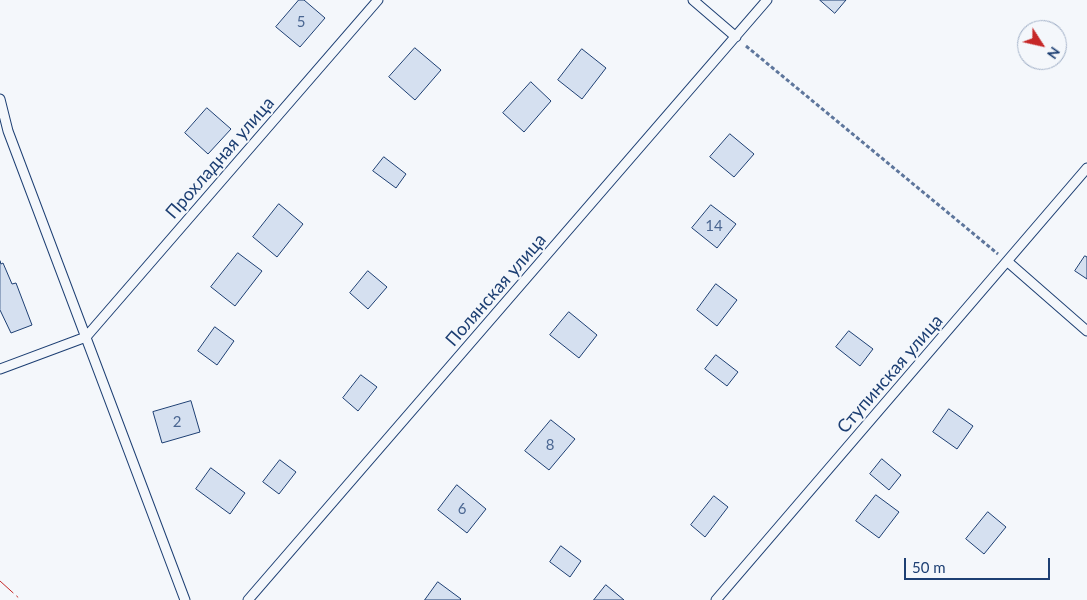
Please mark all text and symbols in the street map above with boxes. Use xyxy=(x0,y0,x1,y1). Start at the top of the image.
house number: 5 xyxy=(297,13,305,31)
north arrow xyxy=(1017,20,1067,70)
text: N xyxy=(1044,44,1064,63)
street label: Прохладная улица xyxy=(161,93,279,223)
house number: 14 xyxy=(705,217,723,235)
street label: Полянская улица xyxy=(441,229,551,351)
street label: Ступинская улица xyxy=(833,310,947,438)
house number: 2 xyxy=(173,413,181,431)
house number: 8 xyxy=(546,436,554,454)
house number: 6 xyxy=(458,500,466,518)
scale bar xyxy=(907,548,1053,580)
text: 50 m xyxy=(912,558,946,576)

